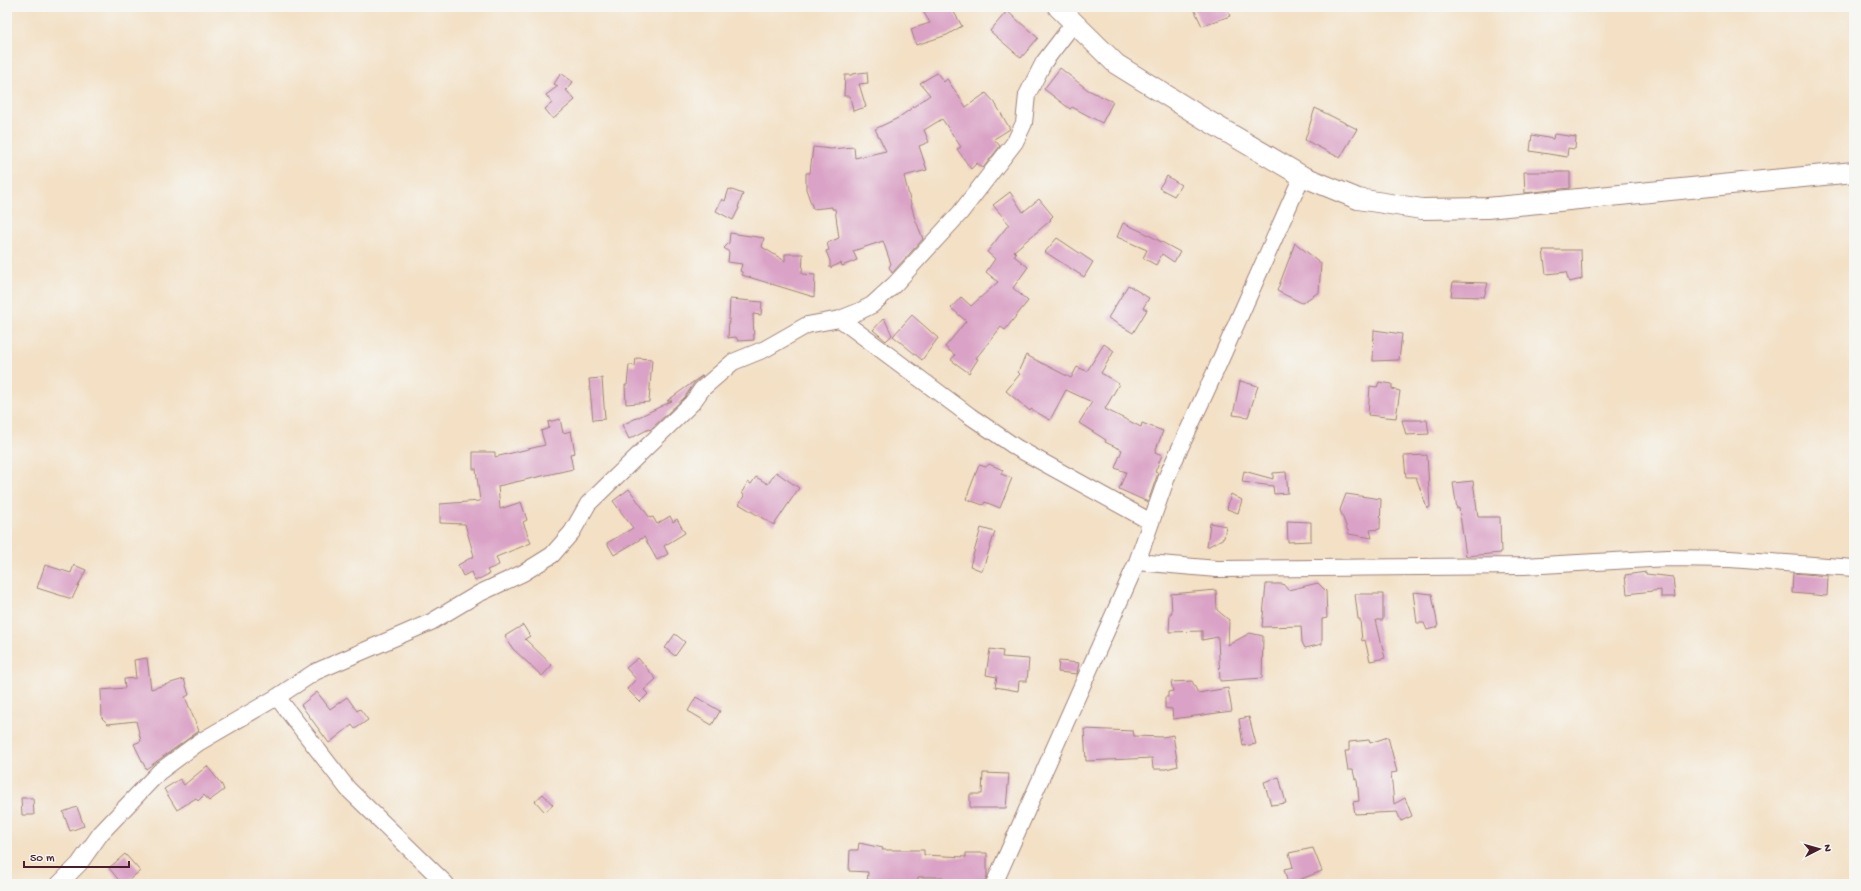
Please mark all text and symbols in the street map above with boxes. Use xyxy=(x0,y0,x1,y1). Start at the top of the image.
north arrow xyxy=(1799,829,1839,869)
scale bar xyxy=(24,843,129,869)
text: N xyxy=(1821,844,1833,852)
text: 50 m xyxy=(30,852,55,866)

